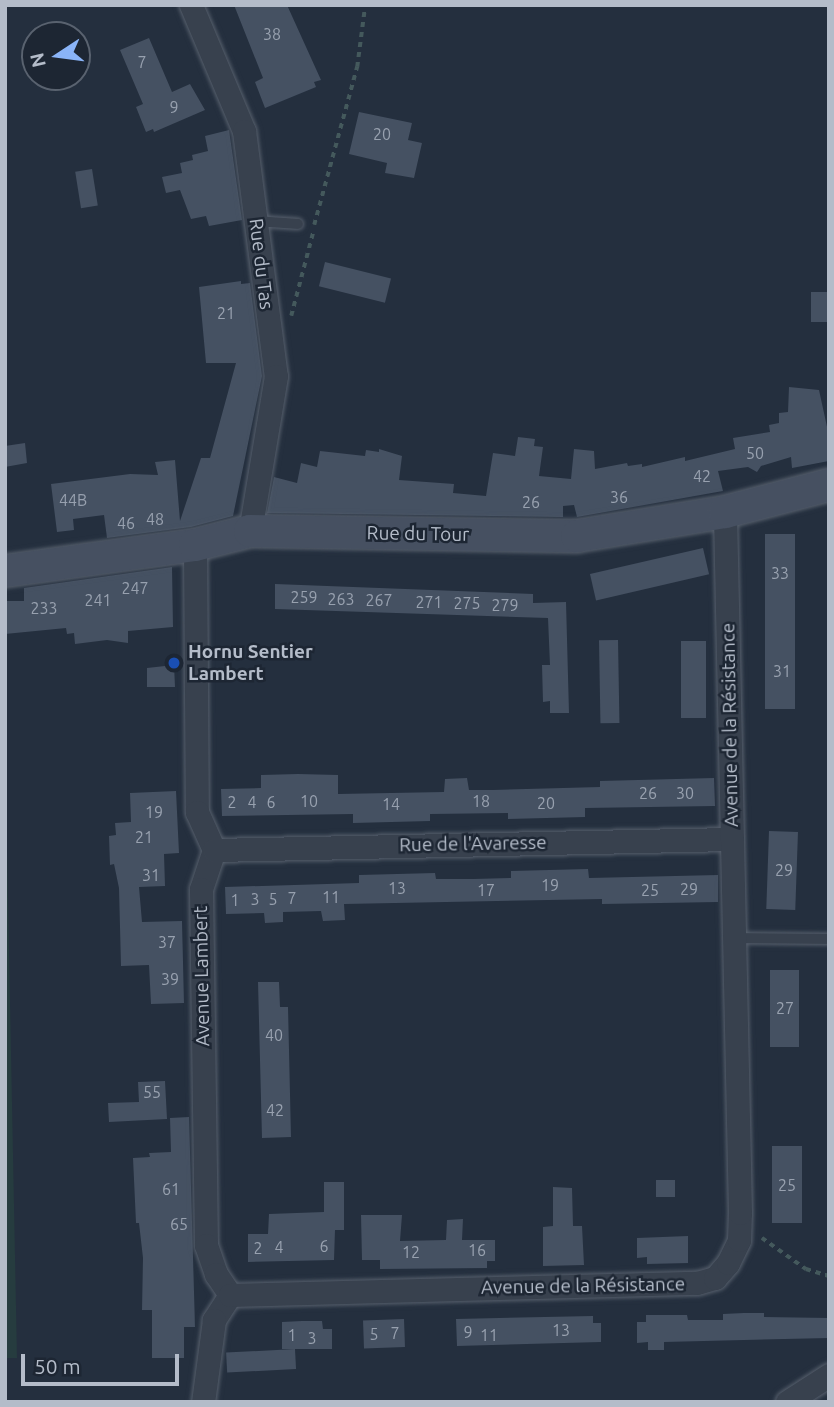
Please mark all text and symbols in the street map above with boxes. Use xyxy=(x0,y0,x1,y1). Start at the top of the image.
north arrow xyxy=(21,21,91,91)
house number: 38 xyxy=(263,24,281,44)
text: N xyxy=(25,51,50,70)
house number: 7 xyxy=(137,52,147,72)
house number: 9 xyxy=(169,97,179,117)
house number: 20 xyxy=(373,124,391,144)
street label: Rue du Tas xyxy=(244,217,278,311)
house number: 21 xyxy=(217,303,235,323)
house number: 50 xyxy=(746,443,764,463)
house number: 42 xyxy=(693,466,711,486)
house number: 36 xyxy=(610,487,628,507)
house number: 44B xyxy=(59,490,87,510)
house number: 26 xyxy=(522,492,540,512)
house number: 48 xyxy=(146,509,164,529)
house number: 46 xyxy=(117,513,135,533)
street label: Rue du Tour xyxy=(366,522,470,546)
house number: 33 xyxy=(771,563,789,583)
house number: 247 xyxy=(121,578,149,598)
house number: 259 xyxy=(290,587,318,607)
house number: 263 xyxy=(327,589,355,609)
house number: 241 xyxy=(84,590,112,610)
house number: 267 xyxy=(365,590,393,610)
house number: 271 xyxy=(415,592,443,612)
house number: 275 xyxy=(453,593,481,613)
house number: 279 xyxy=(491,595,519,615)
house number: 233 xyxy=(30,598,58,618)
street label: Avenue de la Résistance xyxy=(717,623,743,827)
place label: Hornu Sentier Lambert xyxy=(188,641,313,685)
marker: Hornu Sentier Lambert xyxy=(166,655,182,671)
house number: 31 xyxy=(773,661,791,681)
house number: 26 xyxy=(639,783,657,803)
house number: 30 xyxy=(676,783,694,803)
house number: 10 xyxy=(300,791,318,811)
house number: 18 xyxy=(472,791,490,811)
house number: 2 xyxy=(227,792,237,812)
house number: 4 xyxy=(247,792,257,812)
house number: 6 xyxy=(266,792,276,812)
house number: 20 xyxy=(537,793,555,813)
house number: 14 xyxy=(382,794,400,814)
house number: 19 xyxy=(145,802,163,822)
house number: 21 xyxy=(135,827,153,847)
street label: Rue de l'Avaresse xyxy=(399,831,547,857)
house number: 29 xyxy=(775,860,793,880)
house number: 31 xyxy=(142,865,160,885)
house number: 19 xyxy=(541,875,559,895)
house number: 13 xyxy=(388,878,406,898)
house number: 29 xyxy=(680,879,698,899)
house number: 17 xyxy=(477,880,495,900)
house number: 25 xyxy=(641,880,659,900)
house number: 11 xyxy=(322,887,340,907)
house number: 7 xyxy=(287,888,297,908)
house number: 3 xyxy=(250,889,260,909)
house number: 5 xyxy=(268,889,278,909)
house number: 1 xyxy=(230,890,240,910)
street label: Avenue Lambert xyxy=(189,906,215,1046)
house number: 37 xyxy=(158,932,176,952)
house number: 39 xyxy=(161,969,179,989)
house number: 27 xyxy=(776,998,794,1018)
house number: 40 xyxy=(265,1025,283,1045)
house number: 55 xyxy=(143,1082,161,1102)
house number: 42 xyxy=(266,1100,284,1120)
house number: 25 xyxy=(778,1175,796,1195)
house number: 61 xyxy=(162,1179,180,1199)
house number: 65 xyxy=(170,1214,188,1234)
house number: 6 xyxy=(319,1236,329,1256)
house number: 4 xyxy=(274,1237,284,1257)
house number: 2 xyxy=(253,1238,263,1258)
house number: 16 xyxy=(468,1240,486,1260)
house number: 12 xyxy=(402,1242,420,1262)
street label: Avenue de la Résistance xyxy=(481,1273,685,1299)
house number: 13 xyxy=(552,1320,570,1340)
house number: 9 xyxy=(463,1322,473,1342)
house number: 7 xyxy=(390,1323,400,1343)
house number: 5 xyxy=(369,1324,379,1344)
house number: 1 xyxy=(287,1325,297,1345)
house number: 11 xyxy=(480,1325,498,1345)
house number: 3 xyxy=(307,1328,317,1348)
scale bar xyxy=(24,1340,182,1384)
text: 50 m xyxy=(34,1354,81,1378)

